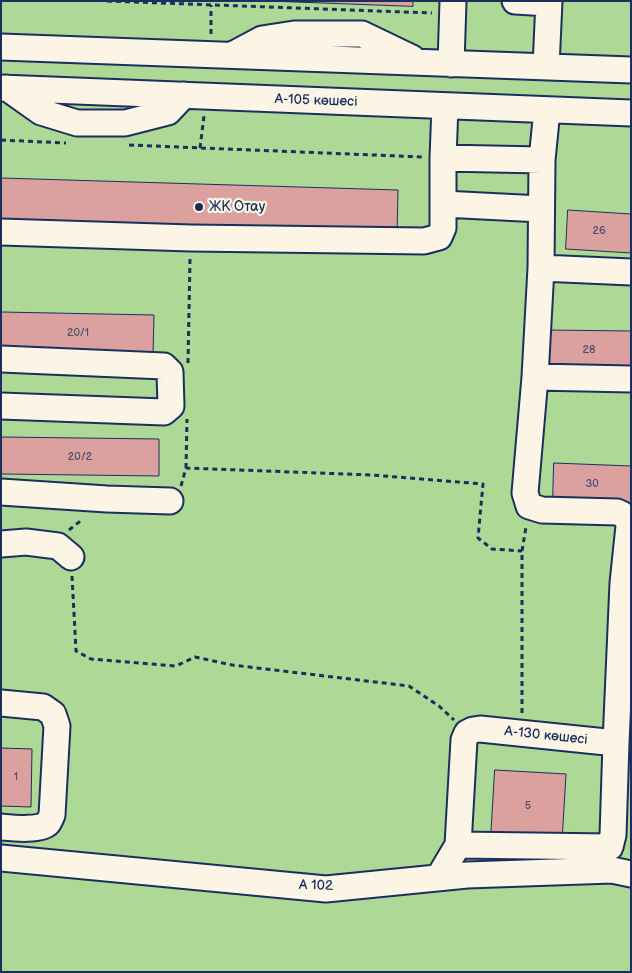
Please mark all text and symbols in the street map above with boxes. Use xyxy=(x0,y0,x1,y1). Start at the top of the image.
street label: А-105 көшесі xyxy=(274,91,358,111)
place label: ЖК Отау xyxy=(209,199,265,215)
marker: ЖК Отау xyxy=(193,201,205,213)
house number: 26 xyxy=(592,224,606,238)
house number: 20/1 xyxy=(67,326,89,340)
house number: 28 xyxy=(583,343,595,357)
house number: 20/2 xyxy=(68,450,92,464)
house number: 30 xyxy=(585,477,599,491)
street label: А-130 көшесі xyxy=(504,723,588,749)
house number: 1 xyxy=(14,770,18,784)
house number: 5 xyxy=(525,799,531,813)
street label: А 102 xyxy=(299,877,333,895)

